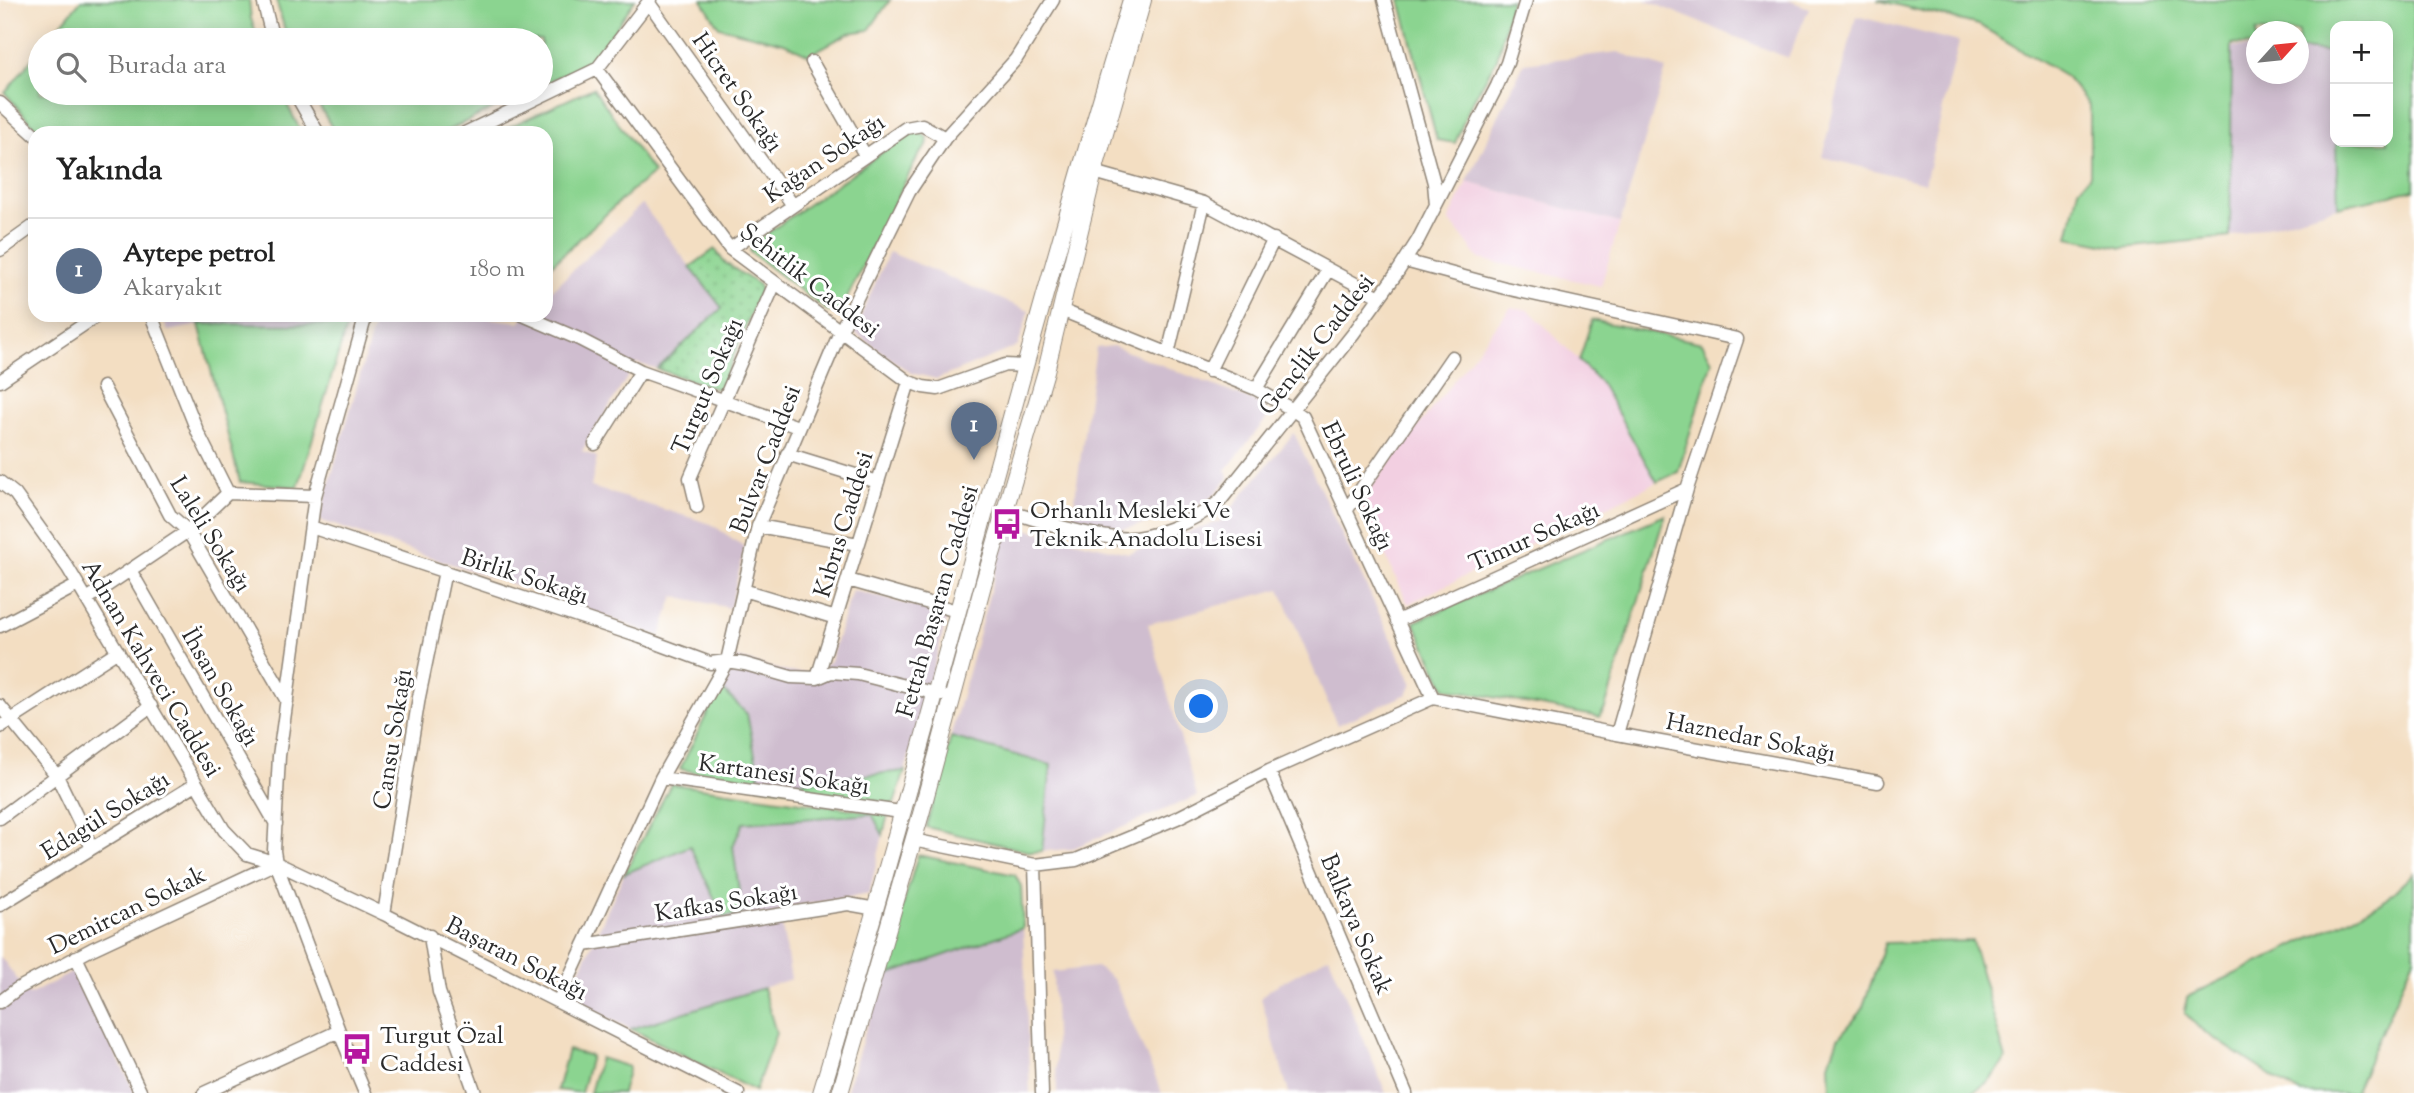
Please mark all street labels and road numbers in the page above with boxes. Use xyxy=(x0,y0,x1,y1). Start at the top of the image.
street label: Hicret Sokağı xyxy=(682,26,790,160)
street label: Kağan Sokağı xyxy=(758,106,893,213)
street label: Şehitlik Caddesi xyxy=(731,216,886,347)
street label: Gençlik Caddesi xyxy=(1252,267,1384,423)
street label: Turgut Sokağı xyxy=(665,313,753,461)
street label: Bulvar Caddesi xyxy=(723,380,811,539)
street label: Ebruli Sokağı xyxy=(1311,417,1401,557)
street label: Kıbrıs Caddesi xyxy=(807,447,883,602)
street label: Laleli Sokağı xyxy=(160,470,259,600)
street label: Fettah Başaran Caddesi xyxy=(889,481,988,722)
street label: Timur Sokağı xyxy=(1464,494,1606,582)
street label: Birlik Sokağı xyxy=(456,541,593,615)
street label: Adnan Kahveci Caddesi xyxy=(72,554,229,784)
street label: İhsan Sokağı xyxy=(172,623,267,754)
street label: Cansu Sokağı xyxy=(366,666,422,812)
street label: Haznedar Sokağı xyxy=(1663,706,1839,772)
street label: Kartanesi Sokağı xyxy=(696,747,872,805)
street label: Edagül Sokağı xyxy=(35,764,177,870)
street label: Balkaya Sokak xyxy=(1310,849,1400,1000)
street label: Demircan Sokak xyxy=(43,859,212,965)
street label: Kafkas Sokağı xyxy=(653,876,800,932)
street label: Başaran Sokağı xyxy=(439,909,593,1010)

